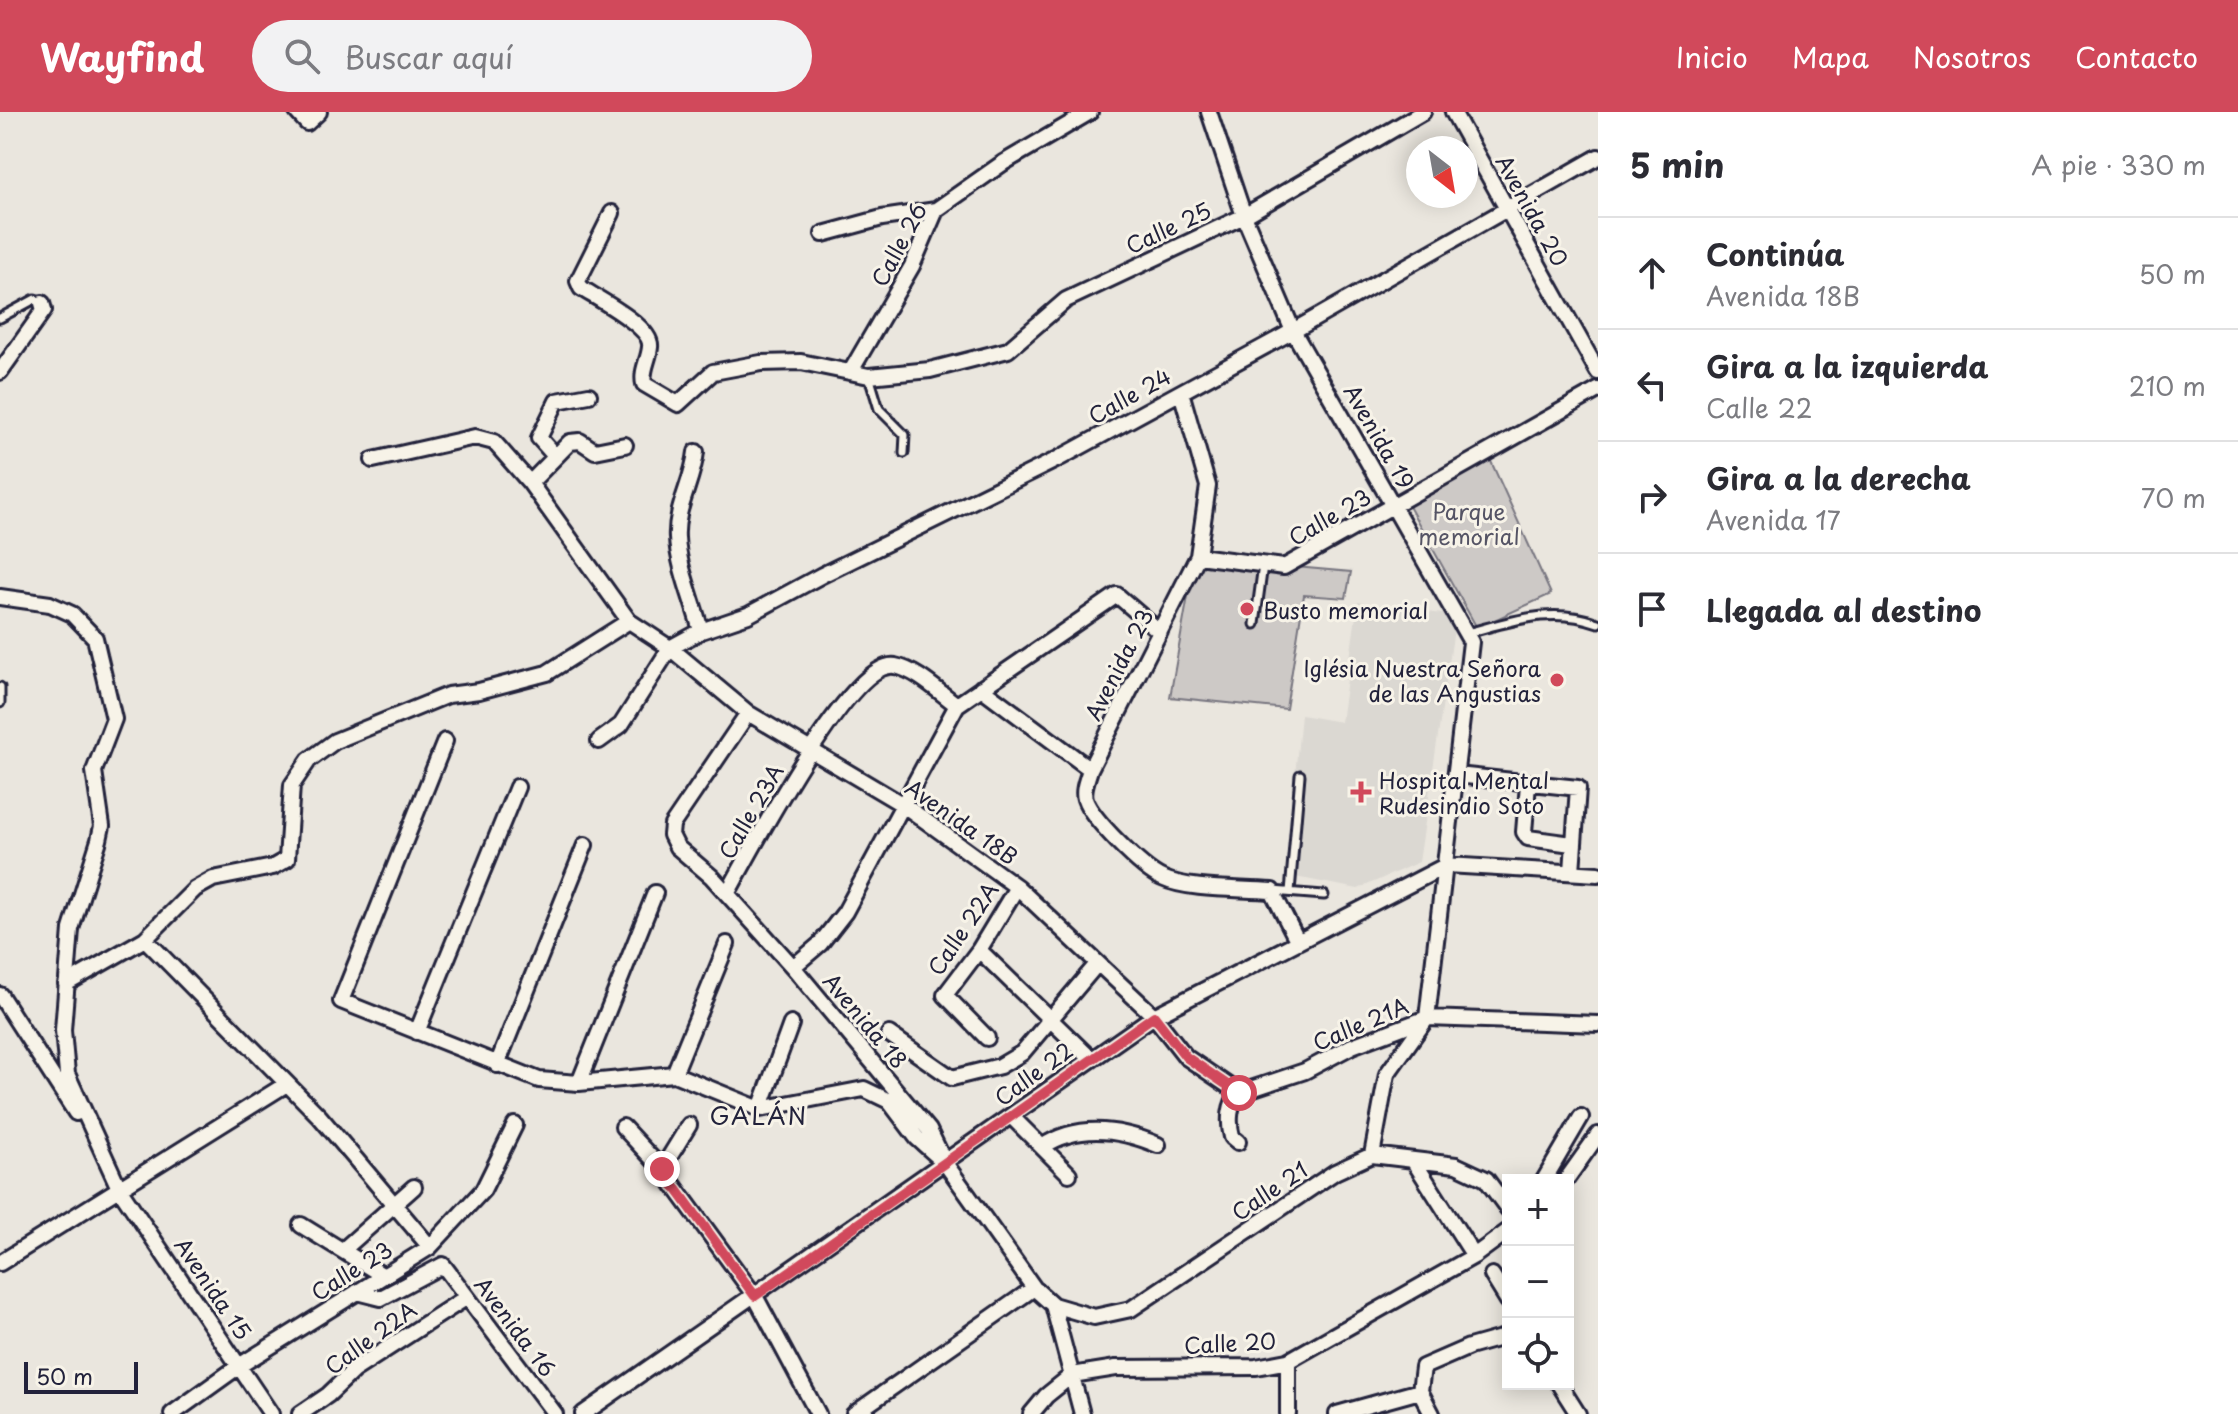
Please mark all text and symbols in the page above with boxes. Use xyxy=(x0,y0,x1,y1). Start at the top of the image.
search box xyxy=(252,20,812,92)
text: Wayfind xyxy=(40,28,204,85)
icon: search xyxy=(280,34,324,78)
text: Buscar aquí xyxy=(344,34,513,79)
text: Inicio xyxy=(1676,35,1748,78)
text: Mapa xyxy=(1792,35,1869,78)
text: Nosotros xyxy=(1913,35,2031,78)
text: Contacto xyxy=(2075,35,2198,78)
north arrow xyxy=(1406,136,1478,208)
text: 5 min xyxy=(1630,138,1724,190)
text: A pie · 330 m xyxy=(2031,145,2206,184)
street label: Avenida 20 xyxy=(1489,148,1577,272)
street label: Calle 25 xyxy=(1120,193,1216,261)
street label: Calle 26 xyxy=(862,196,934,292)
text: Continúa xyxy=(1706,231,1845,276)
icon: ahead xyxy=(1630,251,1674,295)
text: 50 m xyxy=(2139,254,2206,293)
text: Avenida 18B xyxy=(1706,276,1860,315)
text: Gira a la izquierda xyxy=(1706,343,1989,388)
street label: Calle 24 xyxy=(1082,359,1176,431)
icon: left xyxy=(1630,363,1674,407)
text: 210 m xyxy=(2129,366,2206,405)
street label: Avenida 19 xyxy=(1337,378,1423,494)
text: Calle 22 xyxy=(1706,388,1812,427)
text: Gira a la derecha xyxy=(1706,455,1971,500)
icon: right xyxy=(1630,475,1674,519)
text: 70 m xyxy=(2141,478,2206,517)
street label: Calle 23 xyxy=(1282,479,1376,553)
park label: Parque memorial xyxy=(1418,494,1520,552)
text: Avenida 17 xyxy=(1706,500,1841,539)
icon: arrive xyxy=(1630,587,1674,631)
text: Llegada al destino xyxy=(1706,587,1981,632)
place label: Busto memorial xyxy=(1263,593,1428,626)
marker: Busto memorial xyxy=(1238,600,1256,618)
street label: Avenida 23 xyxy=(1076,602,1160,726)
place label: Iglésia Nuestra Señora de las Angustias xyxy=(1304,651,1542,709)
marker: Iglésia Nuestra Señora de las Angustias xyxy=(1548,671,1566,689)
street label: Calle 23A xyxy=(709,757,791,865)
place label: Hospital Mental Rudesindio Soto xyxy=(1379,763,1549,821)
street label: Avenida 18B xyxy=(899,770,1025,872)
marker: Hospital Mental Rudesindio Soto xyxy=(1350,781,1372,803)
street label: Calle 22A xyxy=(919,875,1006,981)
street label: Avenida 18 xyxy=(816,965,916,1075)
street label: Calle 21A xyxy=(1307,988,1413,1058)
street label: Calle 22 xyxy=(987,1033,1079,1113)
route start xyxy=(1221,1075,1257,1111)
district label: GALÁN xyxy=(710,1097,808,1133)
route end xyxy=(644,1151,680,1187)
street label: Calle 21 xyxy=(1224,1152,1314,1228)
map controls xyxy=(1502,1174,1574,1390)
button: + xyxy=(1502,1174,1574,1246)
street label: Avenida 15 xyxy=(168,1230,260,1346)
street label: Calle 23 xyxy=(304,1232,398,1308)
button: − xyxy=(1502,1246,1574,1318)
street label: Avenida 16 xyxy=(467,1269,565,1383)
street label: Calle 22A xyxy=(317,1292,423,1382)
button: locate xyxy=(1502,1318,1574,1390)
street label: Calle 20 xyxy=(1183,1323,1277,1361)
scale bar xyxy=(24,1358,138,1394)
text: 50 m xyxy=(36,1359,93,1392)

